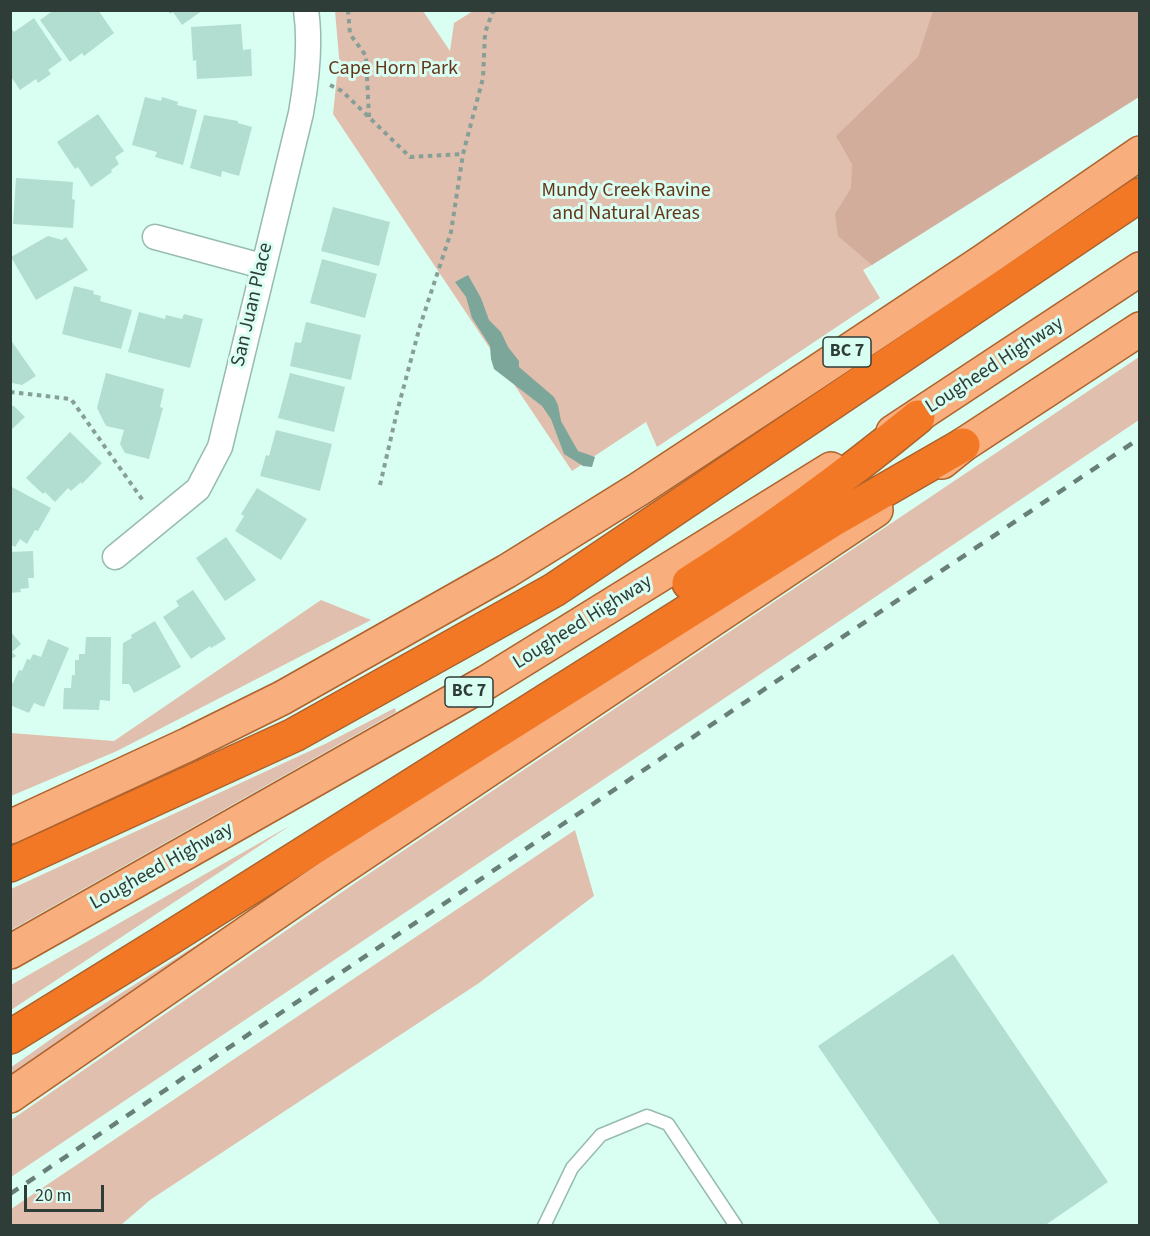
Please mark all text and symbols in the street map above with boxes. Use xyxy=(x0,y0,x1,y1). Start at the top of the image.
park label: Cape Horn Park xyxy=(328,58,458,82)
park label: Mundy Creek Ravine and Natural Areas xyxy=(541,180,711,227)
street label: San Juan Place xyxy=(227,241,279,369)
street label: Lougheed Highway xyxy=(922,312,1068,420)
road number: BC 7 xyxy=(823,337,871,367)
street label: Lougheed Highway xyxy=(509,571,657,675)
road number: BC 7 xyxy=(445,677,493,707)
street label: Lougheed Highway xyxy=(86,818,238,916)
scale bar xyxy=(27,1173,106,1211)
text: 20 m xyxy=(35,1183,71,1208)

